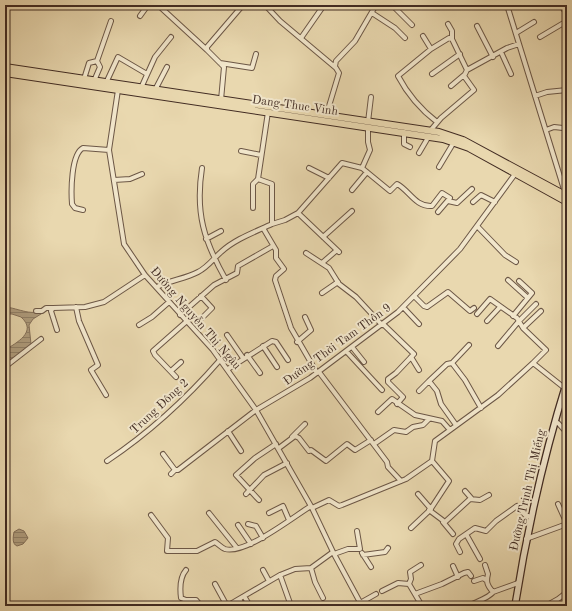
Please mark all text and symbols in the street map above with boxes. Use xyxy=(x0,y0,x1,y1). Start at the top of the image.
street label: Dang Thuc Vinh xyxy=(251,94,339,118)
street label: Đường Nguyễn Thị Ngâu xyxy=(148,265,244,373)
street label: Đường Thời Tam Thôn 9 xyxy=(281,302,394,388)
street label: Trung Đông 2 xyxy=(128,377,191,437)
street label: Đường Trịnh Thị Miếng xyxy=(507,428,548,552)

